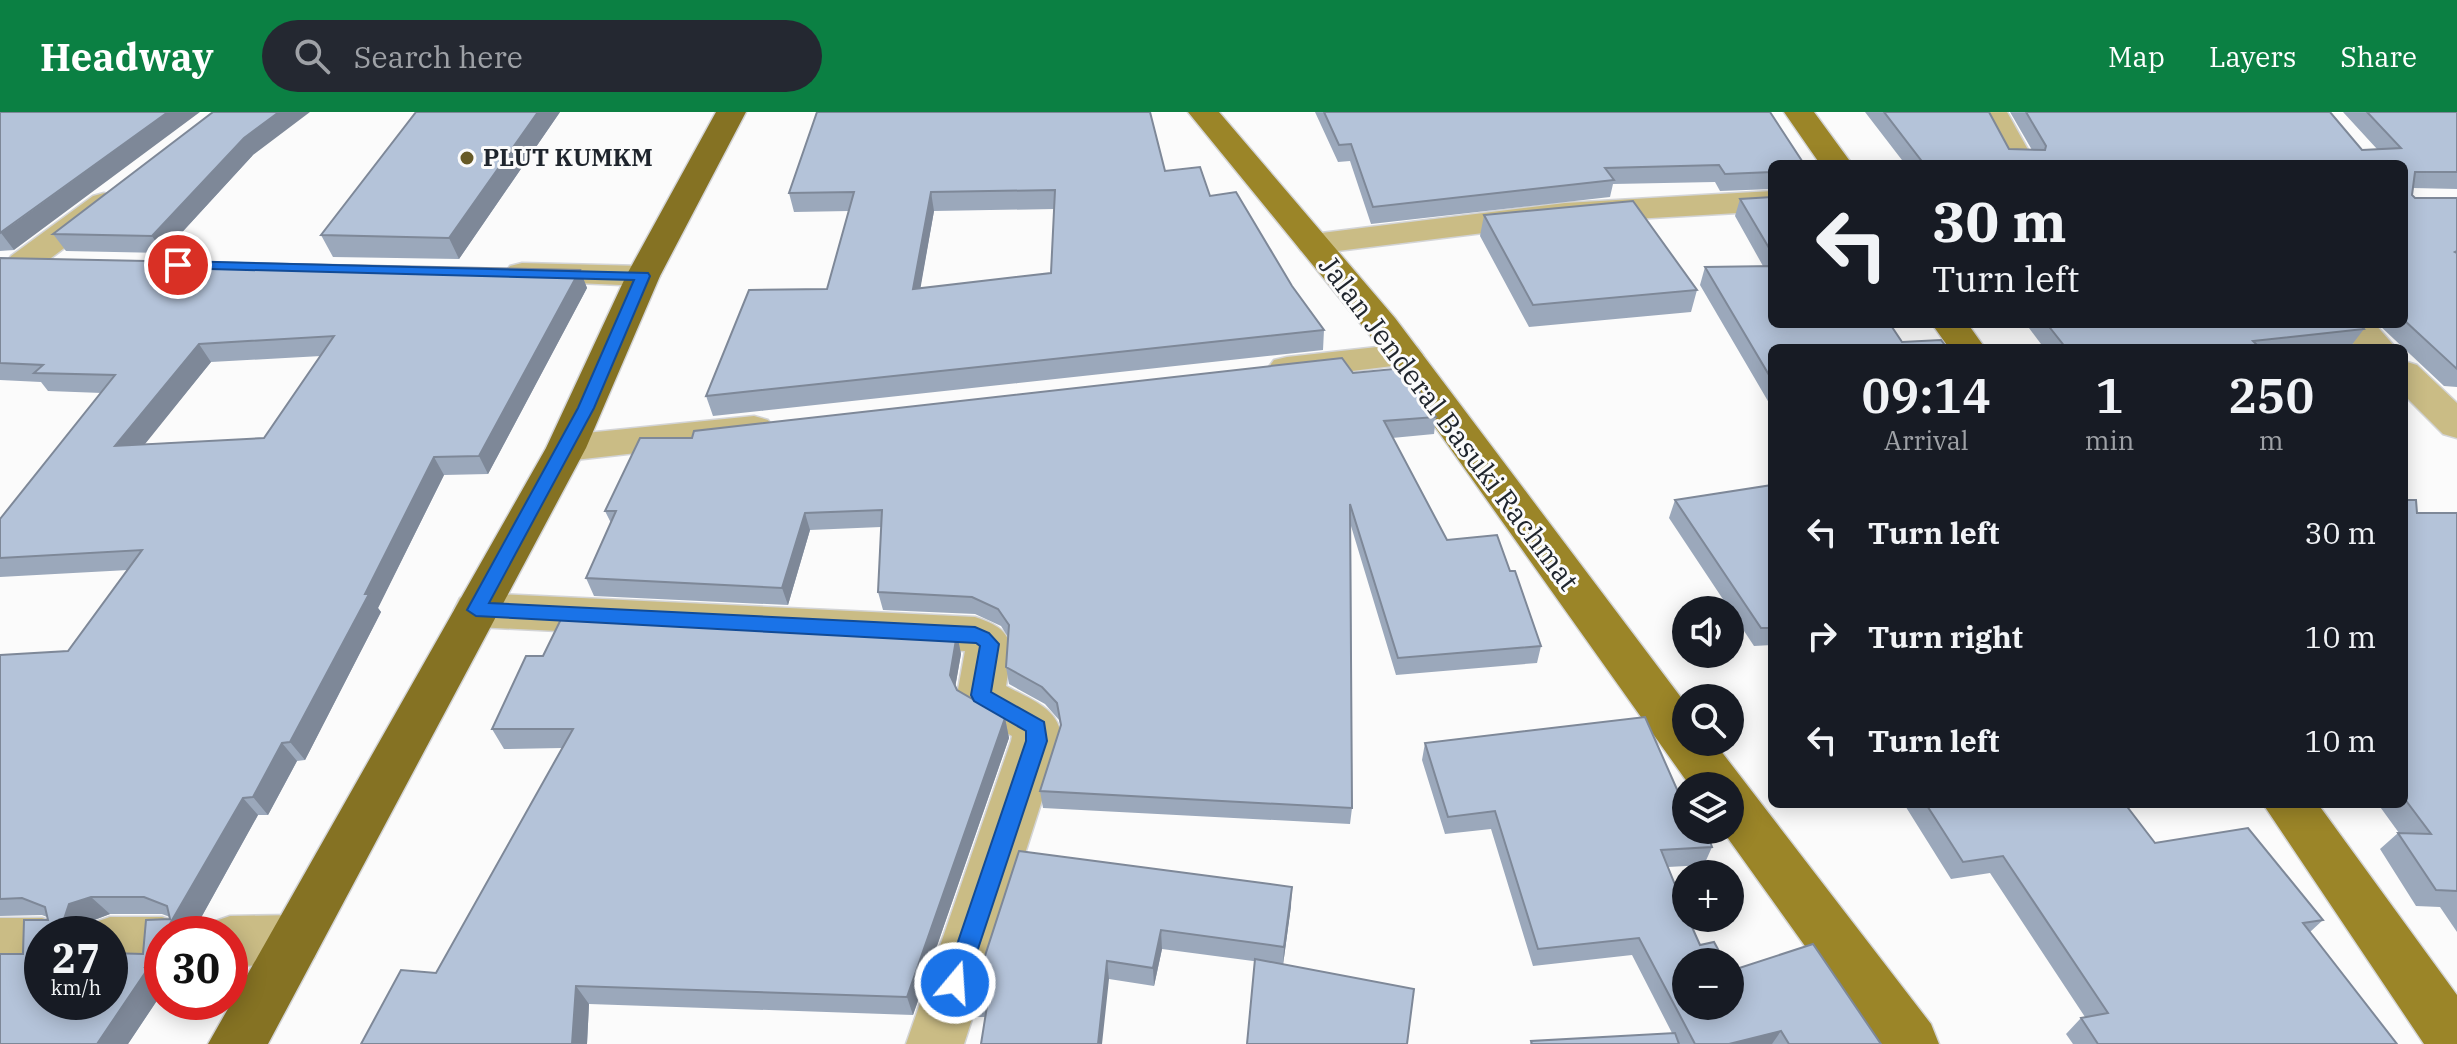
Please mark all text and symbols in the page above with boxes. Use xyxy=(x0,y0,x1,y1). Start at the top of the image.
search box xyxy=(262,20,822,92)
text: Headway xyxy=(40,32,214,81)
icon: search xyxy=(290,34,334,78)
text: Search here xyxy=(354,37,523,76)
text: Map xyxy=(2108,38,2165,75)
text: Layers xyxy=(2209,38,2296,75)
text: Share xyxy=(2340,38,2417,75)
place label: PLUT KUMKM xyxy=(483,141,653,173)
marker: PLUT KUMKM xyxy=(458,149,476,167)
text: 30 m xyxy=(1932,185,2067,257)
icon: left xyxy=(1800,192,1904,296)
pin xyxy=(144,231,212,299)
icon: arrive xyxy=(156,243,200,287)
street label: Jalan Jenderal Basuki Rachmat xyxy=(1311,248,1588,598)
text: Turn left xyxy=(1932,255,2079,302)
text: 09:14 xyxy=(1862,364,1991,426)
text: 1 xyxy=(2095,364,2124,426)
text: 250 xyxy=(2228,364,2314,426)
text: Arrival xyxy=(1884,423,1969,457)
text: min xyxy=(2085,423,2134,457)
text: m xyxy=(2259,423,2284,457)
icon: left xyxy=(1800,510,1844,554)
text: Turn left xyxy=(1868,513,2000,552)
text: 30 m xyxy=(2304,513,2376,552)
map controls xyxy=(1672,596,1744,1020)
button: sound xyxy=(1672,596,1744,668)
icon: right xyxy=(1800,614,1844,658)
text: Turn right xyxy=(1868,617,2023,656)
text: 10 m xyxy=(2304,617,2376,656)
button: search xyxy=(1672,684,1744,756)
icon: left xyxy=(1800,718,1844,762)
text: Turn left xyxy=(1868,721,2000,760)
text: 10 m xyxy=(2304,721,2376,760)
button: layers xyxy=(1672,772,1744,844)
button: + xyxy=(1672,860,1744,932)
speed limit sign: 30 xyxy=(144,916,248,1020)
text: 27 xyxy=(52,932,100,984)
position arrow xyxy=(913,941,997,1025)
button: − xyxy=(1672,948,1744,1020)
text: km/h xyxy=(51,974,101,1001)

